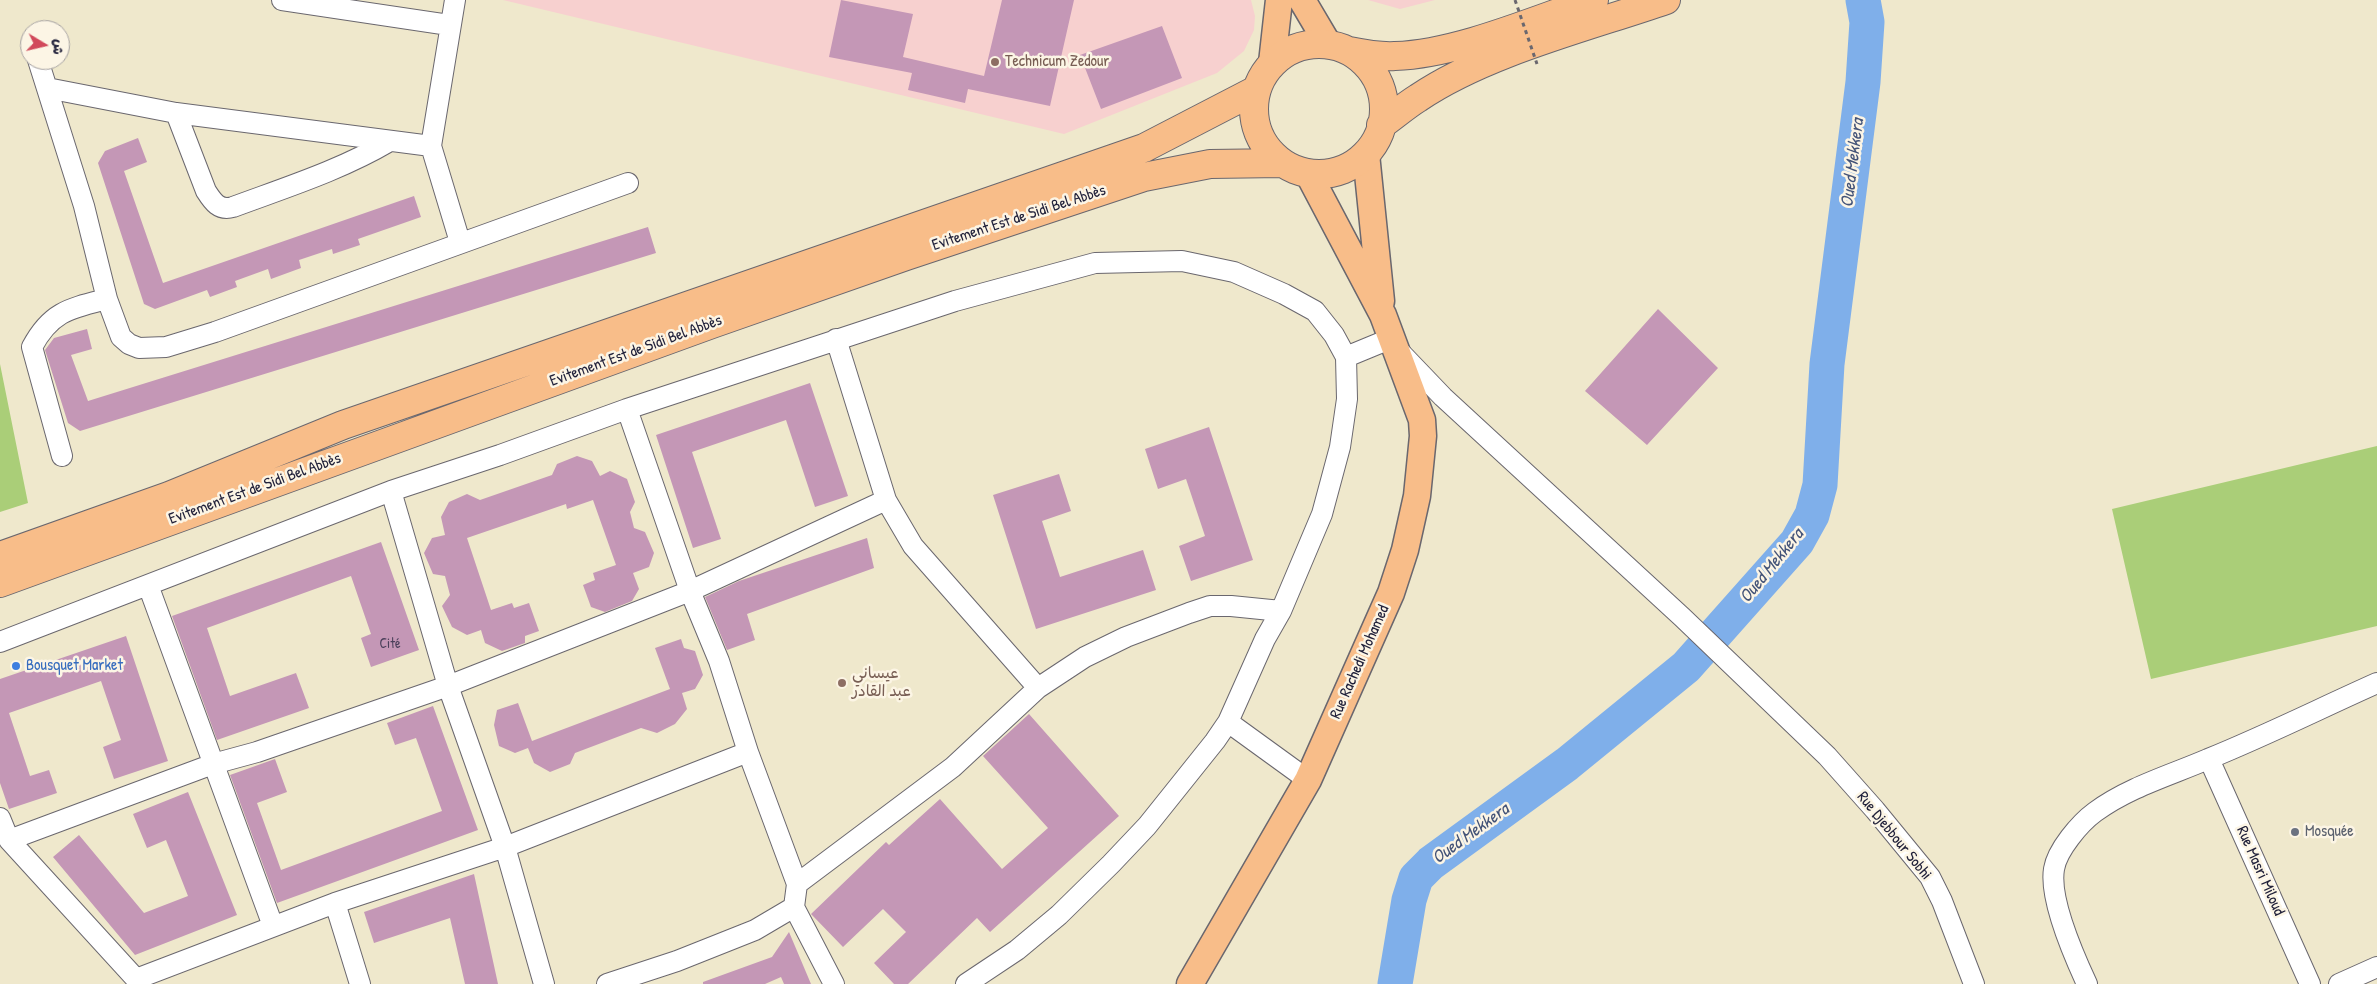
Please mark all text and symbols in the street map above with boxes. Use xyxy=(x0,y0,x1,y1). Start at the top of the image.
north arrow xyxy=(20,20,70,70)
text: ش xyxy=(49,38,70,56)
place label: Technicum Zedour xyxy=(1005,52,1109,72)
marker: Technicum Zedour xyxy=(989,56,1001,68)
water label: Oued Mekkera xyxy=(1837,117,1869,209)
street label: Evitement Est de Sidi Bel Abbès xyxy=(930,181,1108,255)
street label: Evitement Est de Sidi Bel Abbès xyxy=(547,311,725,391)
street label: Evitement Est de Sidi Bel Abbès xyxy=(166,449,344,529)
water label: Oued Mekkera xyxy=(1735,524,1809,608)
street label: Rue Rachedi Mohamed xyxy=(1326,602,1394,722)
house number: Cité xyxy=(379,636,401,652)
place label: Bousquet Market xyxy=(26,656,123,676)
marker: Bousquet Market xyxy=(10,660,22,672)
place label: عيساني عبد القادر xyxy=(852,664,911,702)
marker: عيساني عبد القادر xyxy=(836,677,848,689)
street label: Rue Djebbour Sobhi xyxy=(1853,788,1935,884)
water label: Oued Mekkera xyxy=(1428,799,1514,869)
place label: Mosquée xyxy=(2305,822,2354,842)
street label: Rue Masri Miloud xyxy=(2232,823,2288,919)
marker: Mosquée xyxy=(2289,826,2301,838)

